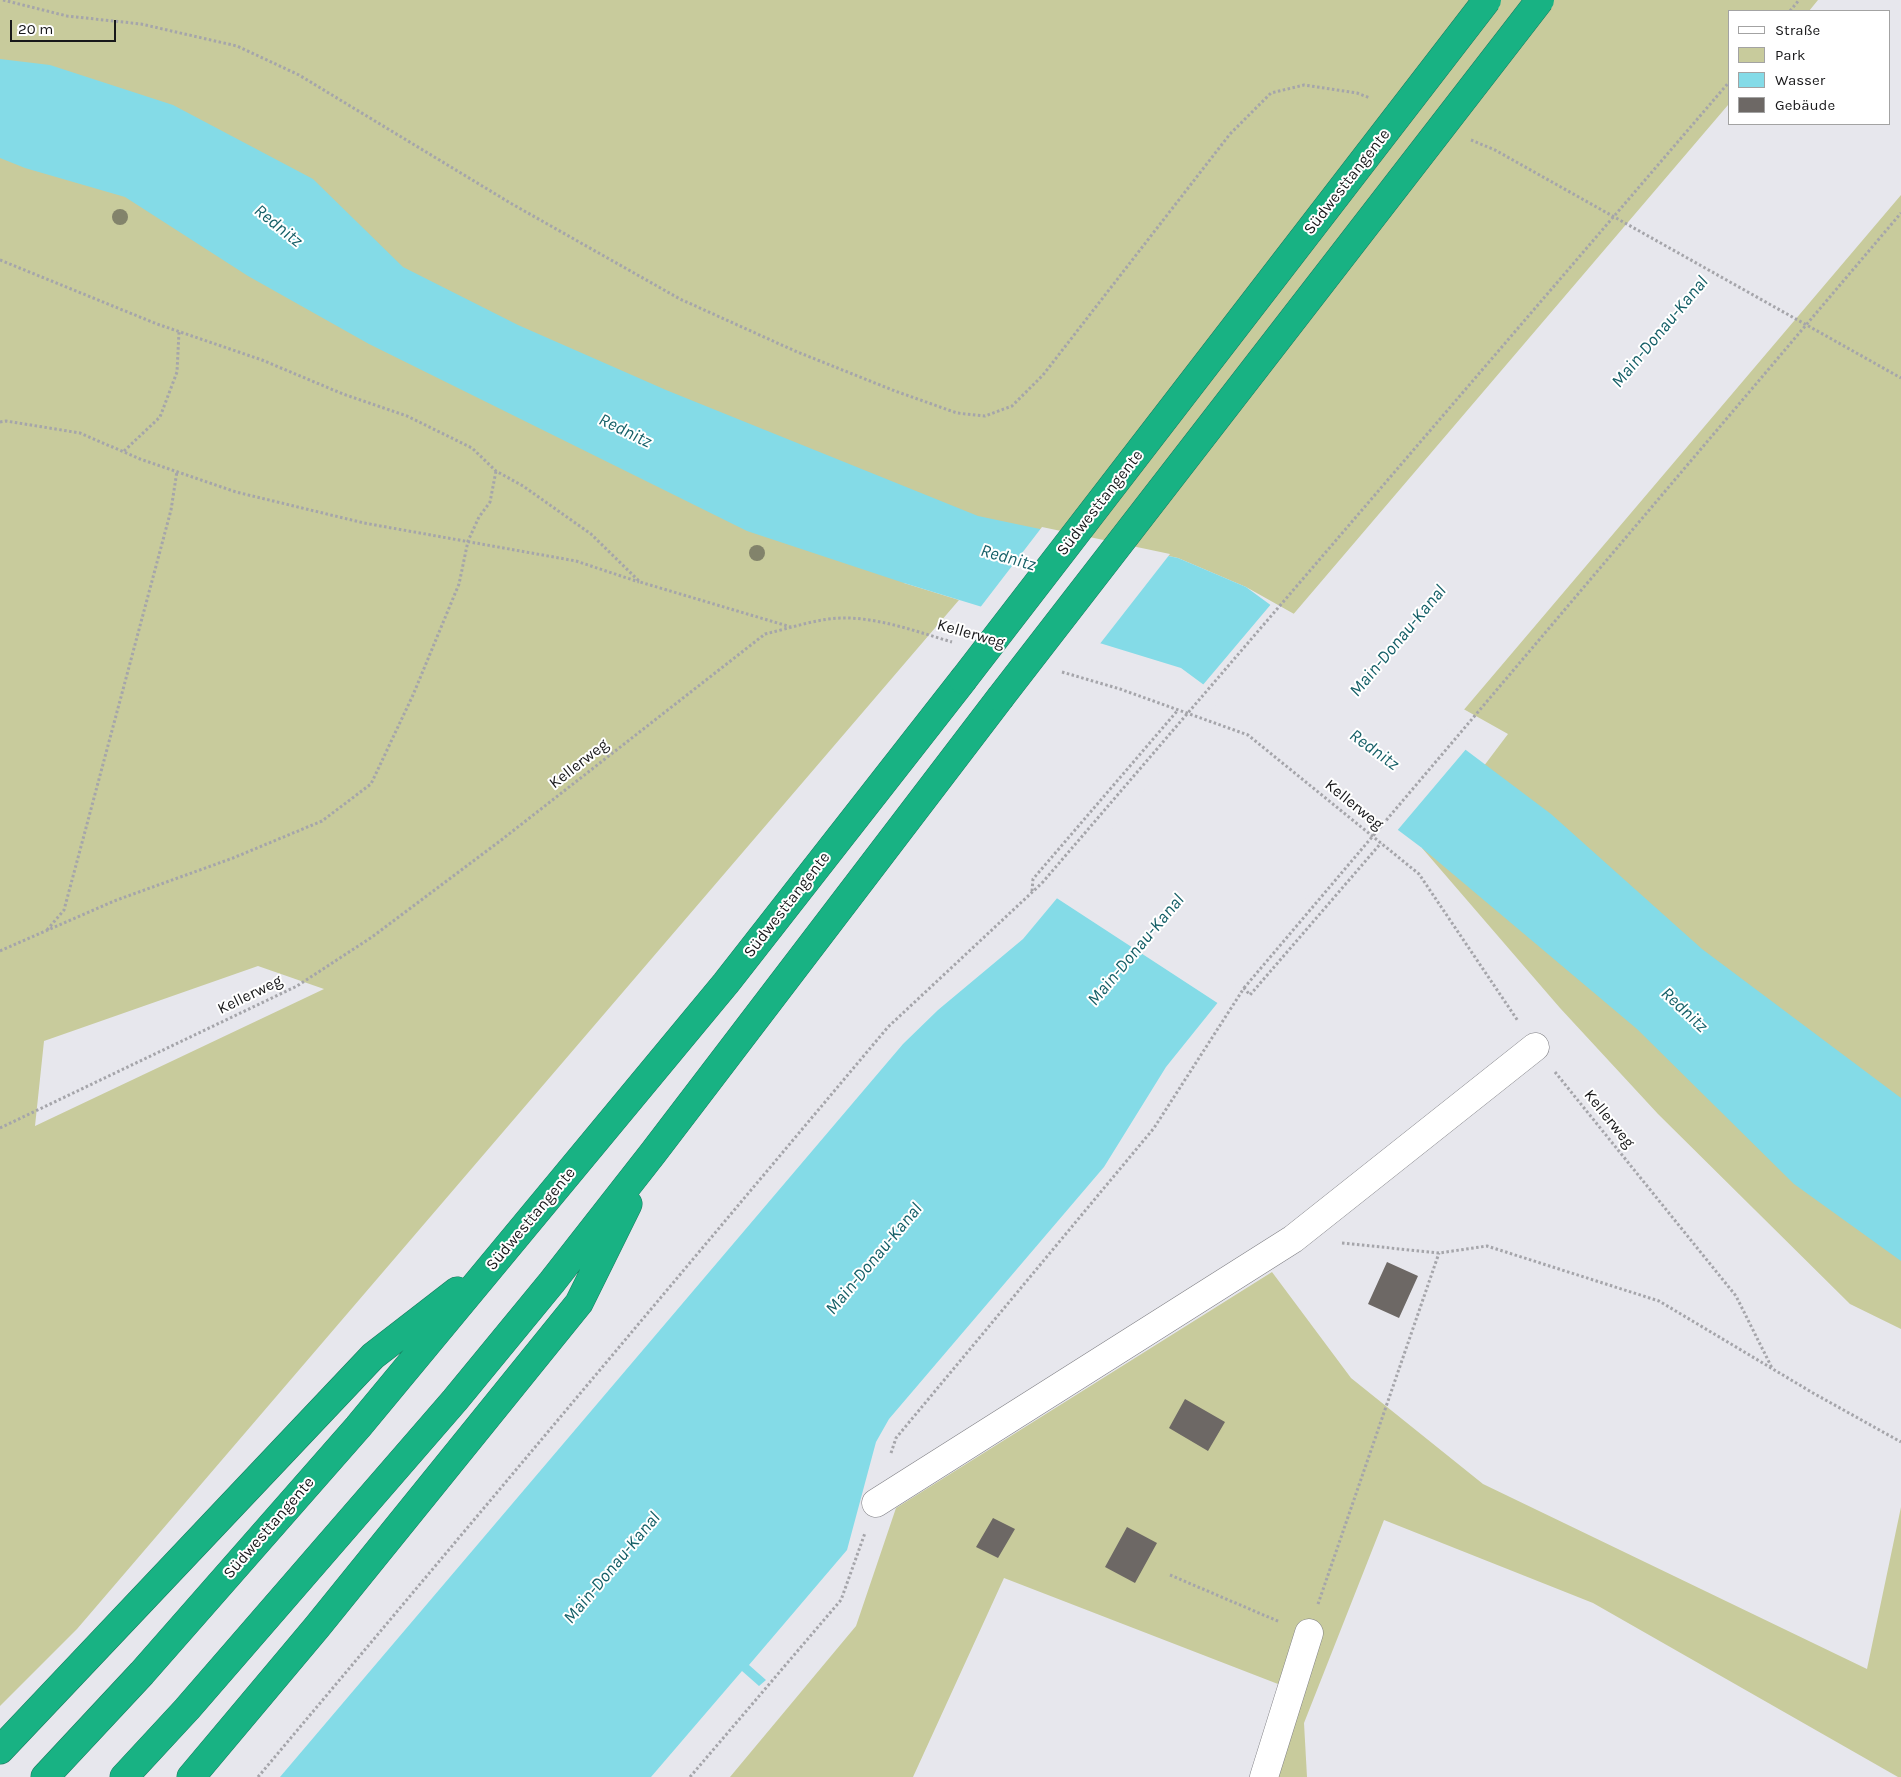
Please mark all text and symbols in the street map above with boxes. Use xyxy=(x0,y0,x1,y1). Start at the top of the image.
scale bar xyxy=(12,10,119,42)
legend xyxy=(1728,10,1891,125)
text: 20 m xyxy=(18,20,53,38)
text: Straße xyxy=(1775,21,1820,39)
text: Park xyxy=(1775,46,1805,64)
text: Wasser xyxy=(1775,71,1825,89)
text: Gebäude xyxy=(1775,96,1835,114)
street label: Südwesttangente xyxy=(1300,125,1394,239)
water label: Rednitz xyxy=(249,200,307,252)
water label: Main-Donau-Kanal xyxy=(1607,272,1713,392)
water label: Rednitz xyxy=(595,409,655,453)
street label: Südwesttangente xyxy=(1053,446,1147,560)
water label: Rednitz xyxy=(978,540,1038,576)
water label: Main-Donau-Kanal xyxy=(1345,581,1451,701)
street label: Kellerweg xyxy=(935,615,1007,653)
water label: Rednitz xyxy=(1345,725,1403,775)
street label: Kellerweg xyxy=(546,735,612,793)
street label: Kellerweg xyxy=(1321,776,1387,834)
street label: Südwesttangente xyxy=(740,848,834,962)
water label: Main-Donau-Kanal xyxy=(1083,890,1189,1010)
street label: Kellerweg xyxy=(214,971,286,1019)
water label: Rednitz xyxy=(1656,983,1712,1037)
street label: Kellerweg xyxy=(1580,1086,1638,1152)
street label: Südwesttangente xyxy=(482,1164,580,1274)
water label: Main-Donau-Kanal xyxy=(821,1199,927,1319)
street label: Südwesttangente xyxy=(220,1473,318,1583)
water label: Main-Donau-Kanal xyxy=(559,1508,665,1628)

